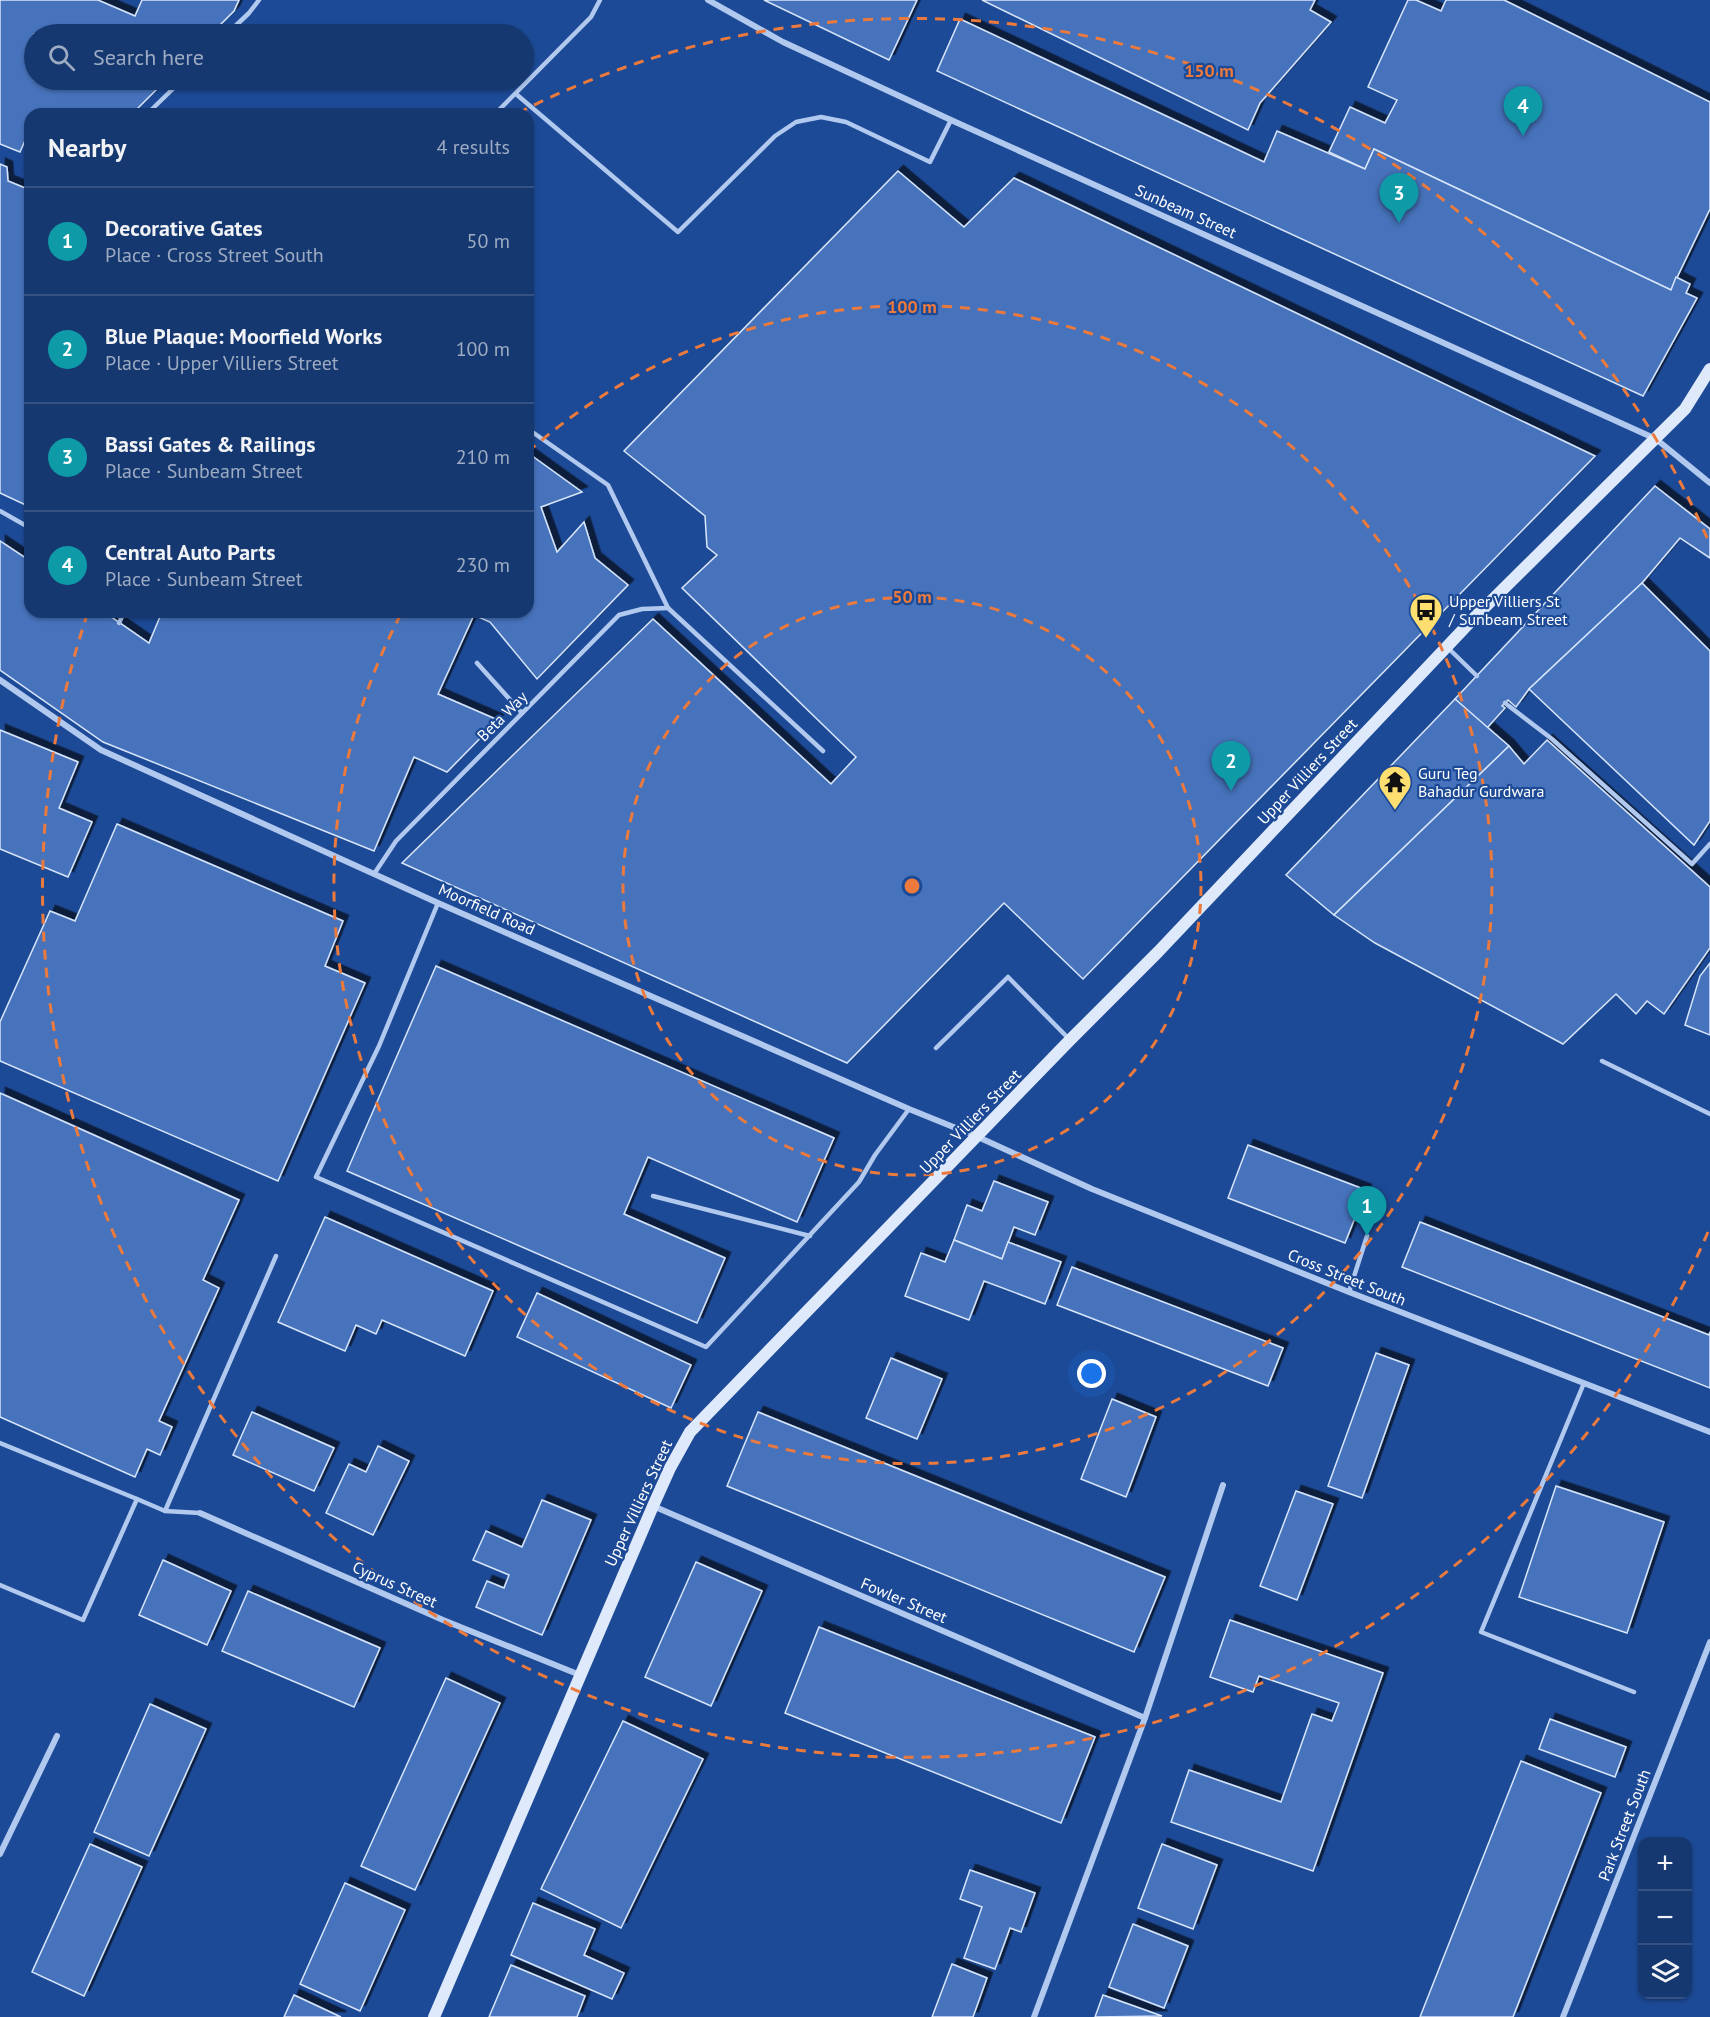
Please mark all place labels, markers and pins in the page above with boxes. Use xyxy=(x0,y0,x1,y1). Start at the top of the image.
pin: 4 xyxy=(1504,86,1543,136)
pin: 3 xyxy=(1380,174,1418,223)
place label: Upper Villiers St / Sunbeam Street xyxy=(1448,591,1568,629)
bus stop icon: Upper Villiers St / Sunbeam Street xyxy=(1408,592,1444,639)
pin: 2 xyxy=(1212,742,1250,791)
place label: Guru Teg Bahadur Gurdwara xyxy=(1418,763,1544,801)
temple icon: Guru Teg Bahadur Gurdwara xyxy=(1377,764,1413,811)
centre of rings xyxy=(902,876,922,896)
pin: 1 xyxy=(1348,1186,1386,1236)

